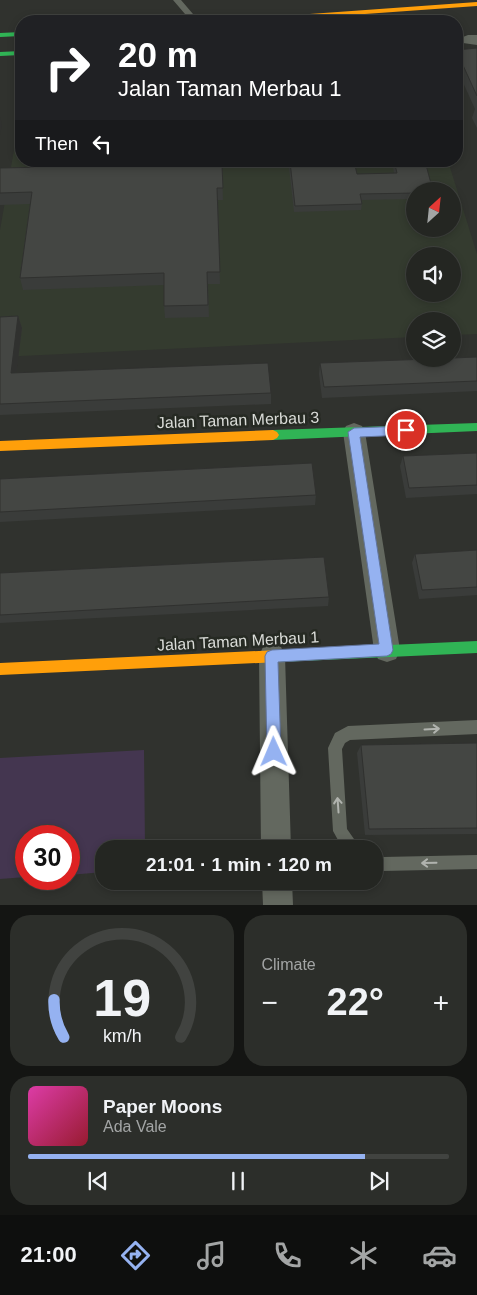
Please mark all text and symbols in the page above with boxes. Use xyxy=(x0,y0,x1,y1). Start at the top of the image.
icon: right xyxy=(35,35,100,100)
text: 20 m xyxy=(118,35,198,74)
text: Jalan Taman Merbau 1 xyxy=(118,76,341,101)
icon: left xyxy=(88,130,116,158)
text: Then xyxy=(35,133,78,154)
north arrow xyxy=(406,182,461,238)
map controls xyxy=(406,182,461,367)
button: sound xyxy=(406,247,461,302)
button: layers xyxy=(406,312,461,367)
street label: Jalan Taman Merbau 3 xyxy=(157,409,320,431)
pin xyxy=(385,409,427,451)
icon: arrive xyxy=(392,416,420,444)
street label: Jalan Taman Merbau 1 xyxy=(156,628,320,654)
one-way arrow xyxy=(424,724,440,734)
position arrow xyxy=(247,725,299,777)
one-way arrow xyxy=(334,797,343,813)
speed limit sign: 30 xyxy=(15,825,80,890)
text: 21:01 · 1 min · 120 m xyxy=(146,854,332,875)
one-way arrow xyxy=(422,858,438,868)
text: Climate xyxy=(262,956,316,973)
text: 19 xyxy=(93,969,151,1027)
text: 22° xyxy=(327,981,384,1023)
text: − xyxy=(262,987,278,1018)
text: + xyxy=(433,987,449,1018)
text: km/h xyxy=(102,1026,141,1046)
text: Paper Moons xyxy=(103,1096,222,1117)
text: Ada Vale xyxy=(103,1118,167,1135)
icon: previous xyxy=(84,1167,112,1195)
icon: pause xyxy=(224,1167,252,1195)
icon: next xyxy=(365,1167,393,1195)
icon: directions xyxy=(118,1238,153,1273)
icon: music xyxy=(194,1238,229,1273)
icon: phone xyxy=(270,1238,305,1273)
icon: climate xyxy=(346,1238,381,1273)
icon: car xyxy=(422,1238,457,1273)
text: 21:00 xyxy=(20,1242,77,1267)

